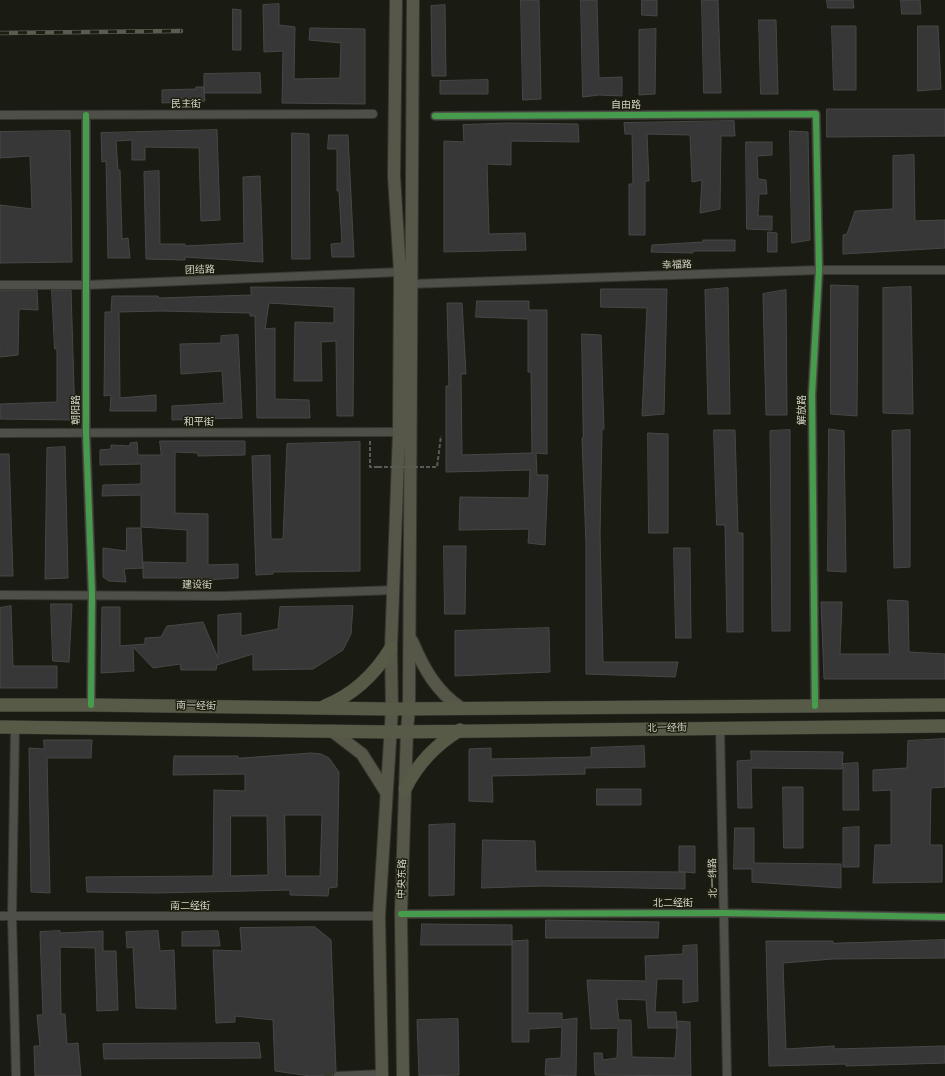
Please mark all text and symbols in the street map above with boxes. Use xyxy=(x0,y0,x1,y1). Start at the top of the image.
street label: 民主街 xyxy=(171,98,201,110)
street label: 自由路 xyxy=(611,99,641,111)
street label: 幸福路 xyxy=(662,258,692,272)
street label: 团结路 xyxy=(185,263,215,277)
street label: 朝阳路 xyxy=(70,395,82,425)
street label: 解放路 xyxy=(796,395,808,425)
street label: 和平街 xyxy=(184,416,214,428)
street label: 建设街 xyxy=(182,579,212,591)
street label: 南一经街 xyxy=(176,700,216,712)
street label: 北一经街 xyxy=(647,722,687,734)
street label: 北一纬路 xyxy=(707,858,719,898)
street label: 中央东路 xyxy=(395,859,409,899)
street label: 北二经街 xyxy=(653,897,693,909)
street label: 南二经街 xyxy=(170,900,210,912)

